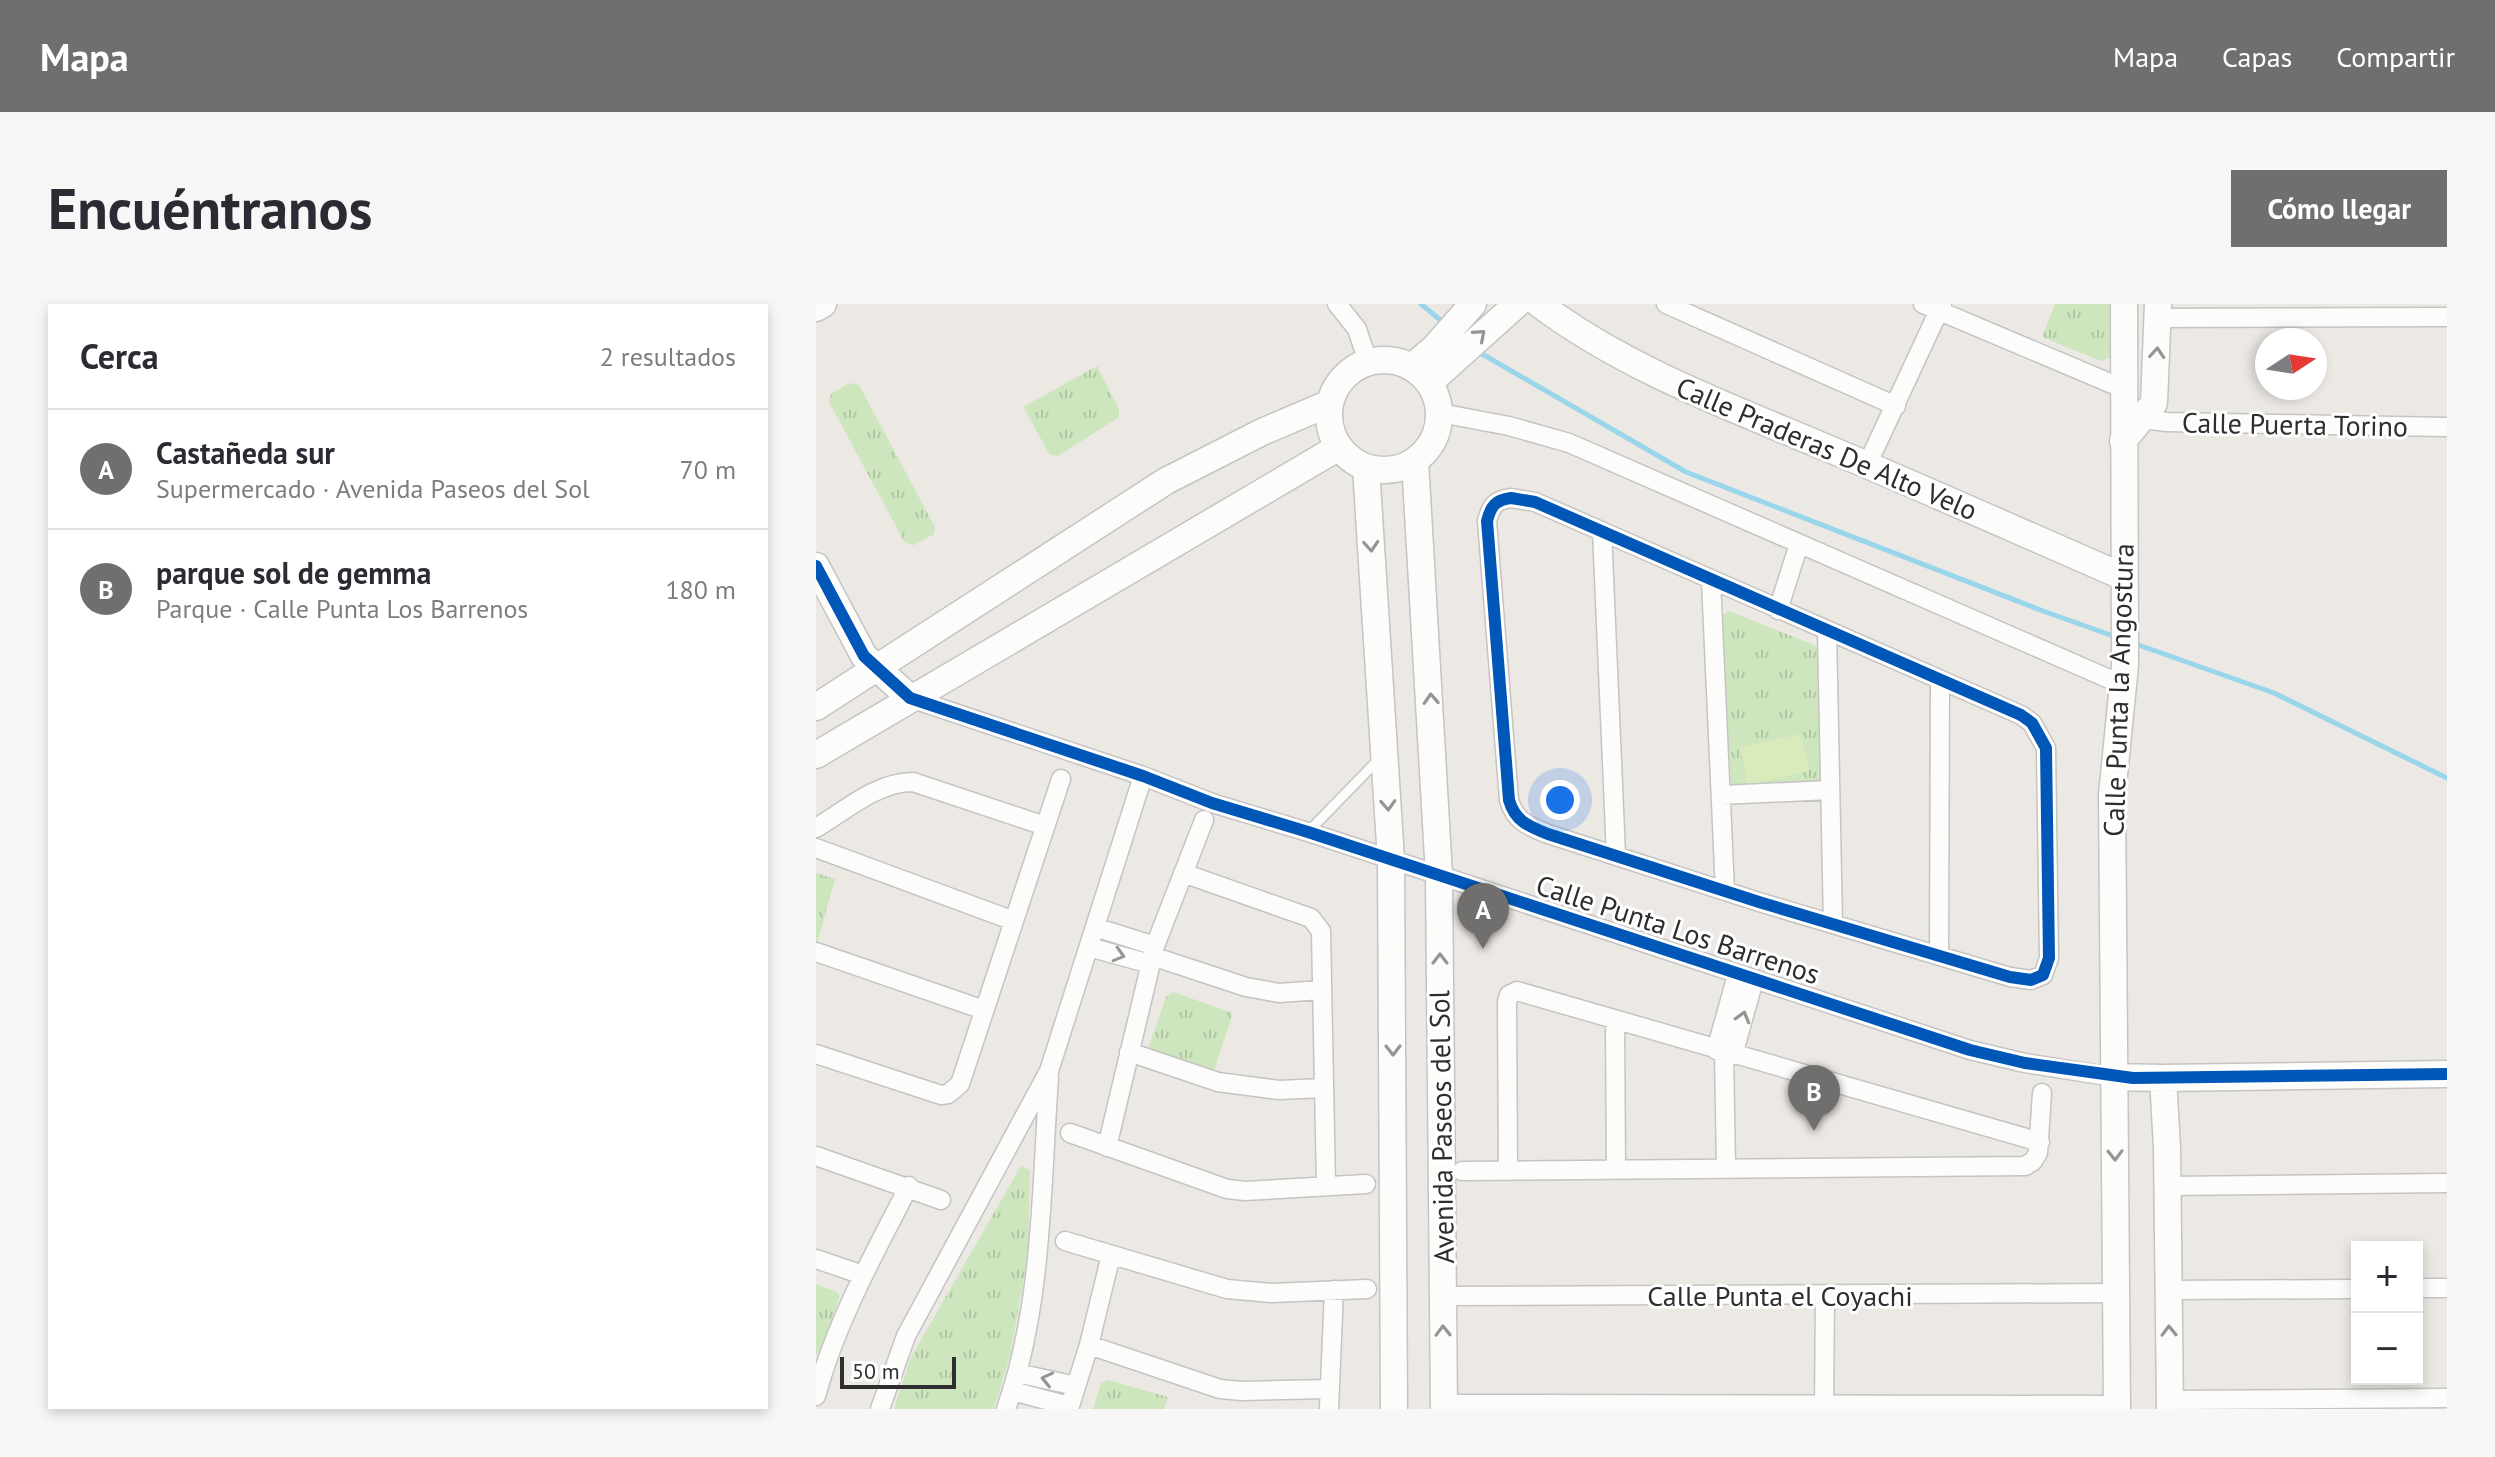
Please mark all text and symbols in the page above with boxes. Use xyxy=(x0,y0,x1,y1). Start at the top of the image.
text: Mapa xyxy=(40,32,129,81)
text: Mapa xyxy=(2113,38,2178,75)
text: Capas xyxy=(2222,38,2292,75)
text: Compartir xyxy=(2336,38,2455,75)
button: Cómo llegar xyxy=(2231,170,2447,247)
text: Encuéntranos xyxy=(48,172,372,244)
north arrow xyxy=(2255,328,2327,400)
one-way arrow xyxy=(1471,330,1486,344)
text: Cerca xyxy=(80,334,159,378)
text: 2 resultados xyxy=(600,340,736,373)
one-way arrow xyxy=(2148,346,2165,359)
street label: Calle Praderas De Alto Velo xyxy=(1671,368,1983,528)
street label: Calle Puerta Torino xyxy=(2182,404,2408,444)
text: Castañeda sur xyxy=(156,433,335,472)
text: A xyxy=(98,453,114,486)
text: 70 m xyxy=(680,453,736,486)
text: Supermercado · Avenida Paseos del Sol xyxy=(156,472,590,505)
one-way arrow xyxy=(1362,540,1379,553)
street label: Calle Punta la Angostura xyxy=(2094,543,2142,837)
text: parque sol de gemma xyxy=(156,553,431,592)
text: B xyxy=(98,573,114,606)
text: 180 m xyxy=(665,573,736,606)
text: Parque · Calle Punta Los Barrenos xyxy=(156,592,528,625)
one-way arrow xyxy=(1423,692,1440,705)
your location xyxy=(1540,780,1580,820)
one-way arrow xyxy=(1379,799,1396,812)
street label: Calle Punta Los Barrenos xyxy=(1531,866,1825,992)
pin: A xyxy=(1457,883,1509,949)
one-way arrow xyxy=(1112,946,1126,962)
one-way arrow xyxy=(1431,952,1449,965)
street label: Avenida Paseos del Sol xyxy=(1420,990,1462,1264)
one-way arrow xyxy=(1734,1011,1750,1025)
one-way arrow xyxy=(1384,1044,1401,1057)
pin: B xyxy=(1788,1065,1840,1131)
one-way arrow xyxy=(2106,1149,2124,1162)
map controls xyxy=(2351,1241,2423,1385)
button: + xyxy=(2351,1241,2423,1313)
street label: Calle Punta el Coyachi xyxy=(1647,1277,1913,1314)
button: − xyxy=(2351,1313,2423,1385)
one-way arrow xyxy=(1435,1324,1452,1337)
one-way arrow xyxy=(2160,1324,2178,1337)
scale bar xyxy=(840,1353,956,1389)
text: 50 m xyxy=(852,1357,900,1385)
one-way arrow xyxy=(1040,1372,1054,1389)

